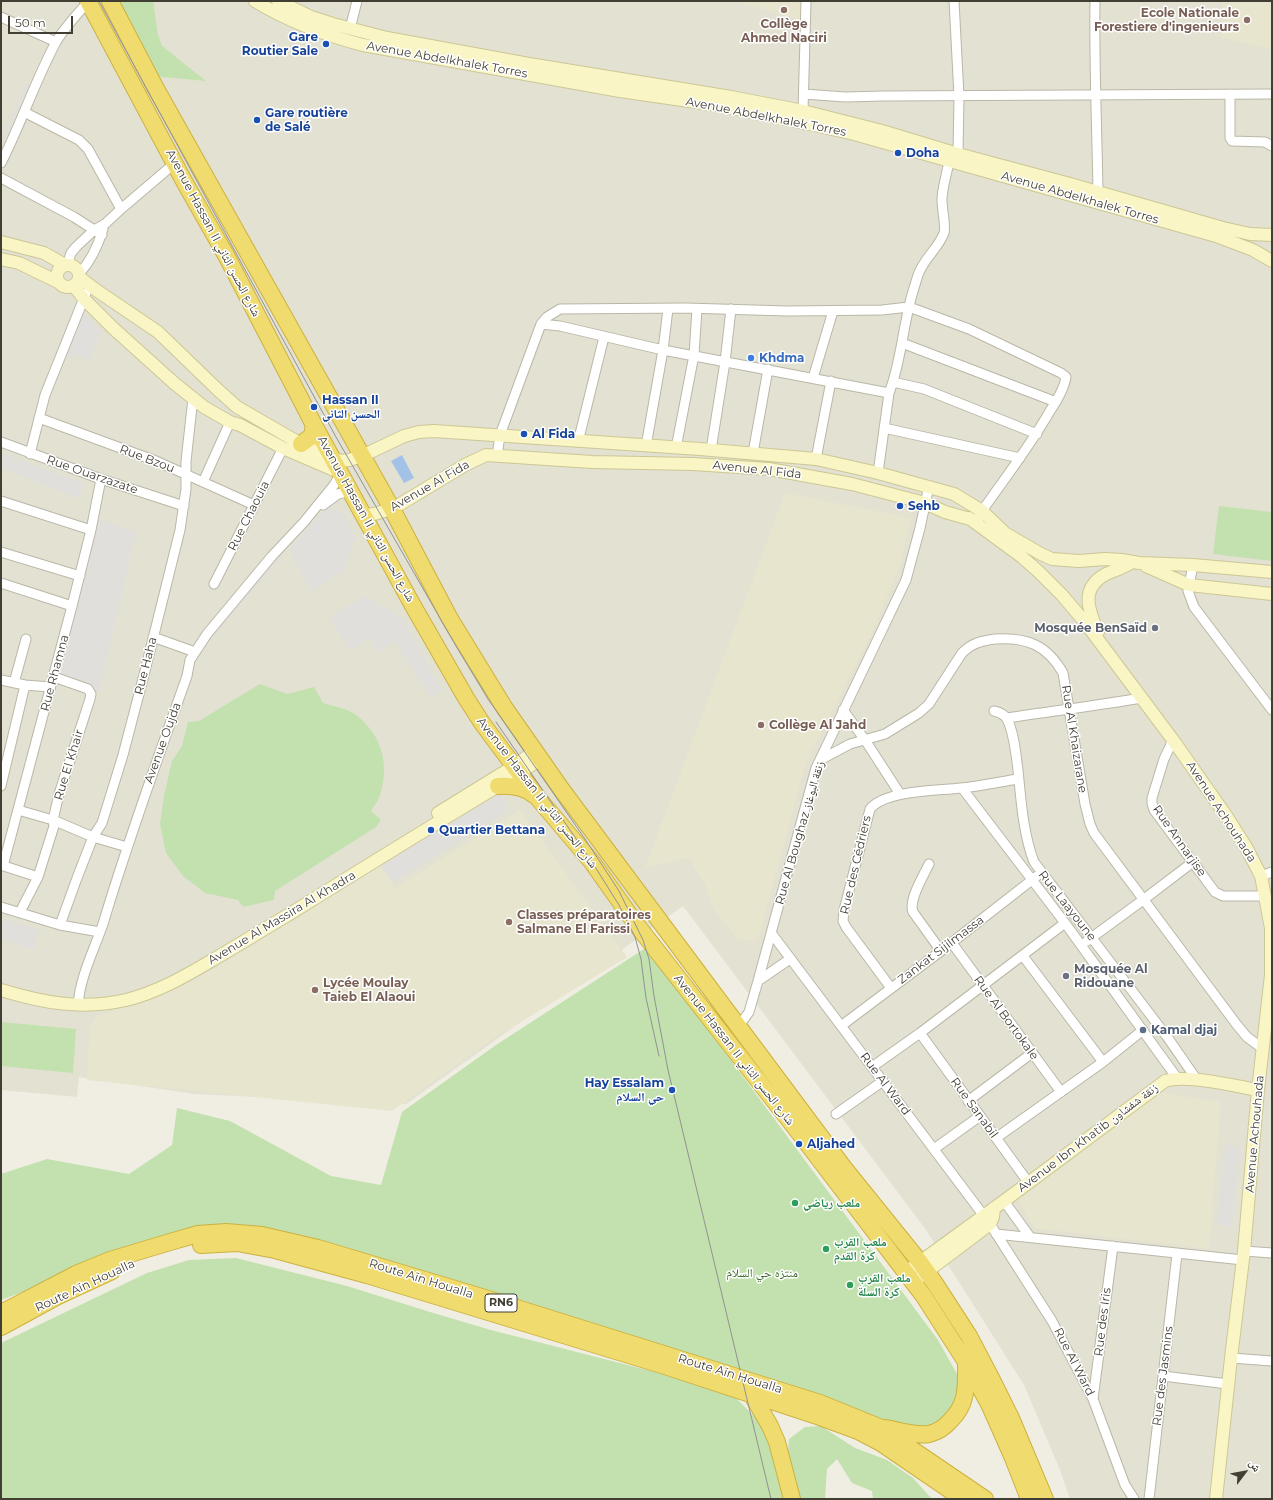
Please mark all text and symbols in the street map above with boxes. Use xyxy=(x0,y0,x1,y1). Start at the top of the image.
marker: Collège Ahmed Naciri xyxy=(779,5,789,15)
place label: Ecole Nationale Forestiere d'ingenieurs xyxy=(1094,6,1239,34)
scale bar xyxy=(10,8,75,34)
text: 50 m xyxy=(15,15,46,30)
marker: Ecole Nationale Forestiere d'ingenieurs xyxy=(1242,15,1252,25)
place label: Collège Ahmed Naciri xyxy=(741,17,827,45)
place label: Gare Routier Sale xyxy=(242,30,318,58)
marker: Gare Routier Sale xyxy=(321,39,331,49)
street label: Avenue Abdelkhalek Torres xyxy=(365,39,529,81)
street label: Avenue Abdelkhalek Torres xyxy=(685,94,847,140)
place label: Gare routière de Salé xyxy=(265,106,348,134)
marker: Gare routière de Salé xyxy=(252,115,262,125)
place label: Doha xyxy=(906,146,939,160)
street label: Avenue Hassan II شارع الحسن الثاني xyxy=(163,147,263,319)
marker: Doha xyxy=(893,148,903,158)
street label: Avenue Abdelkhalek Torres xyxy=(1000,169,1160,227)
place label: Khdma xyxy=(759,351,805,365)
marker: Khdma xyxy=(746,353,756,363)
place label: Hassan II الحسن الثاني xyxy=(322,393,380,421)
marker: Hassan II الحسن الثاني xyxy=(309,402,319,412)
place label: Al Fida xyxy=(532,427,575,441)
marker: Al Fida xyxy=(519,429,529,439)
street label: Avenue Hassan II شارع الحسن الثاني xyxy=(314,434,418,604)
street label: Rue Bzou xyxy=(117,442,177,476)
street label: Rue Ouarzazate xyxy=(45,453,139,497)
street label: Avenue Al Fida xyxy=(388,457,472,515)
street label: Avenue Al Fida xyxy=(712,458,802,482)
street label: Rue Chaouia xyxy=(225,479,273,553)
place label: Sehb xyxy=(908,499,940,513)
marker: Sehb xyxy=(895,501,905,511)
place label: Mosquée BenSaïd xyxy=(1034,621,1147,635)
marker: Mosquée BenSaïd xyxy=(1150,623,1160,633)
street label: Rue Rhamna xyxy=(38,633,72,713)
street label: Rue Haha xyxy=(132,636,160,696)
street label: Rue Al Khaizarane xyxy=(1058,684,1090,794)
street label: Avenue Oujda xyxy=(142,701,184,785)
street label: Avenue Hassan II شارع الحسن الثاني xyxy=(474,715,600,871)
place label: Collège Al Jahd xyxy=(769,718,866,732)
marker: Collège Al Jahd xyxy=(756,720,766,730)
street label: Rue El Khair xyxy=(51,728,87,802)
street label: Rue Al Boughaz زنقة البوغاز xyxy=(773,759,827,907)
street label: Avenue Achouhada xyxy=(1183,759,1259,865)
street label: Rue Annarjise xyxy=(1149,803,1209,879)
street label: Rue des Cédriers xyxy=(838,814,874,916)
place label: Quartier Bettana xyxy=(439,823,545,837)
marker: Quartier Bettana xyxy=(426,825,436,835)
street label: Avenue Al Massira Al Khadra xyxy=(206,868,358,968)
street label: Rue Laayoune xyxy=(1035,868,1099,944)
place label: Classes préparatoires Salmane El Farissi xyxy=(517,908,651,936)
street label: Zankat Sijilmassa xyxy=(895,913,987,987)
marker: Classes préparatoires Salmane El Farissi xyxy=(504,917,514,927)
place label: Mosquée Al Ridouane xyxy=(1074,962,1148,990)
marker: Mosquée Al Ridouane xyxy=(1061,971,1071,981)
street label: Avenue Hassan II شارع الحسن الثاني xyxy=(671,972,797,1128)
street label: Rue Al Bortokale xyxy=(971,973,1041,1063)
place label: Lycée Moulay Taieb El Alaoui xyxy=(323,976,415,1004)
marker: Lycée Moulay Taieb El Alaoui xyxy=(310,985,320,995)
place label: Kamal djaj xyxy=(1151,1023,1217,1037)
marker: Kamal djaj xyxy=(1138,1025,1148,1035)
street label: Rue Al Ward xyxy=(857,1050,913,1118)
street label: Rue Sanabil xyxy=(947,1075,1001,1141)
street label: Avenue Achouhada xyxy=(1243,1075,1267,1193)
place label: Hay Essalam حي السلام xyxy=(585,1076,664,1104)
street label: Avenue Ibn Khatib زنقة شفشاون xyxy=(1015,1081,1161,1195)
marker: Hay Essalam حي السلام xyxy=(667,1085,677,1095)
place label: Aljahed xyxy=(807,1137,855,1151)
marker: Aljahed xyxy=(794,1139,804,1149)
place label: ملعب رياضي xyxy=(803,1196,860,1210)
marker: ملعب رياضي xyxy=(790,1198,800,1208)
place label: ملعب القرب كرة القدم xyxy=(834,1235,887,1263)
marker: ملعب القرب كرة القدم xyxy=(821,1244,831,1254)
street label: Route Aïn Houalla xyxy=(367,1256,475,1302)
street label: Route Aïn Houalla xyxy=(33,1257,137,1315)
park label: منتزه حي السلام xyxy=(726,1266,798,1280)
place label: ملعب القرب كرة السلة xyxy=(858,1271,911,1299)
marker: ملعب القرب كرة السلة xyxy=(845,1280,855,1290)
street label: Rue des Iris xyxy=(1092,1287,1114,1357)
road number: RN6 xyxy=(485,1294,517,1312)
street label: Rue Al Ward xyxy=(1051,1325,1097,1399)
street label: Rue des Jasmins xyxy=(1150,1325,1176,1427)
street label: Route Aïn Houalla xyxy=(676,1351,784,1397)
north arrow xyxy=(1225,1452,1265,1492)
text: ش xyxy=(1246,1457,1264,1474)

